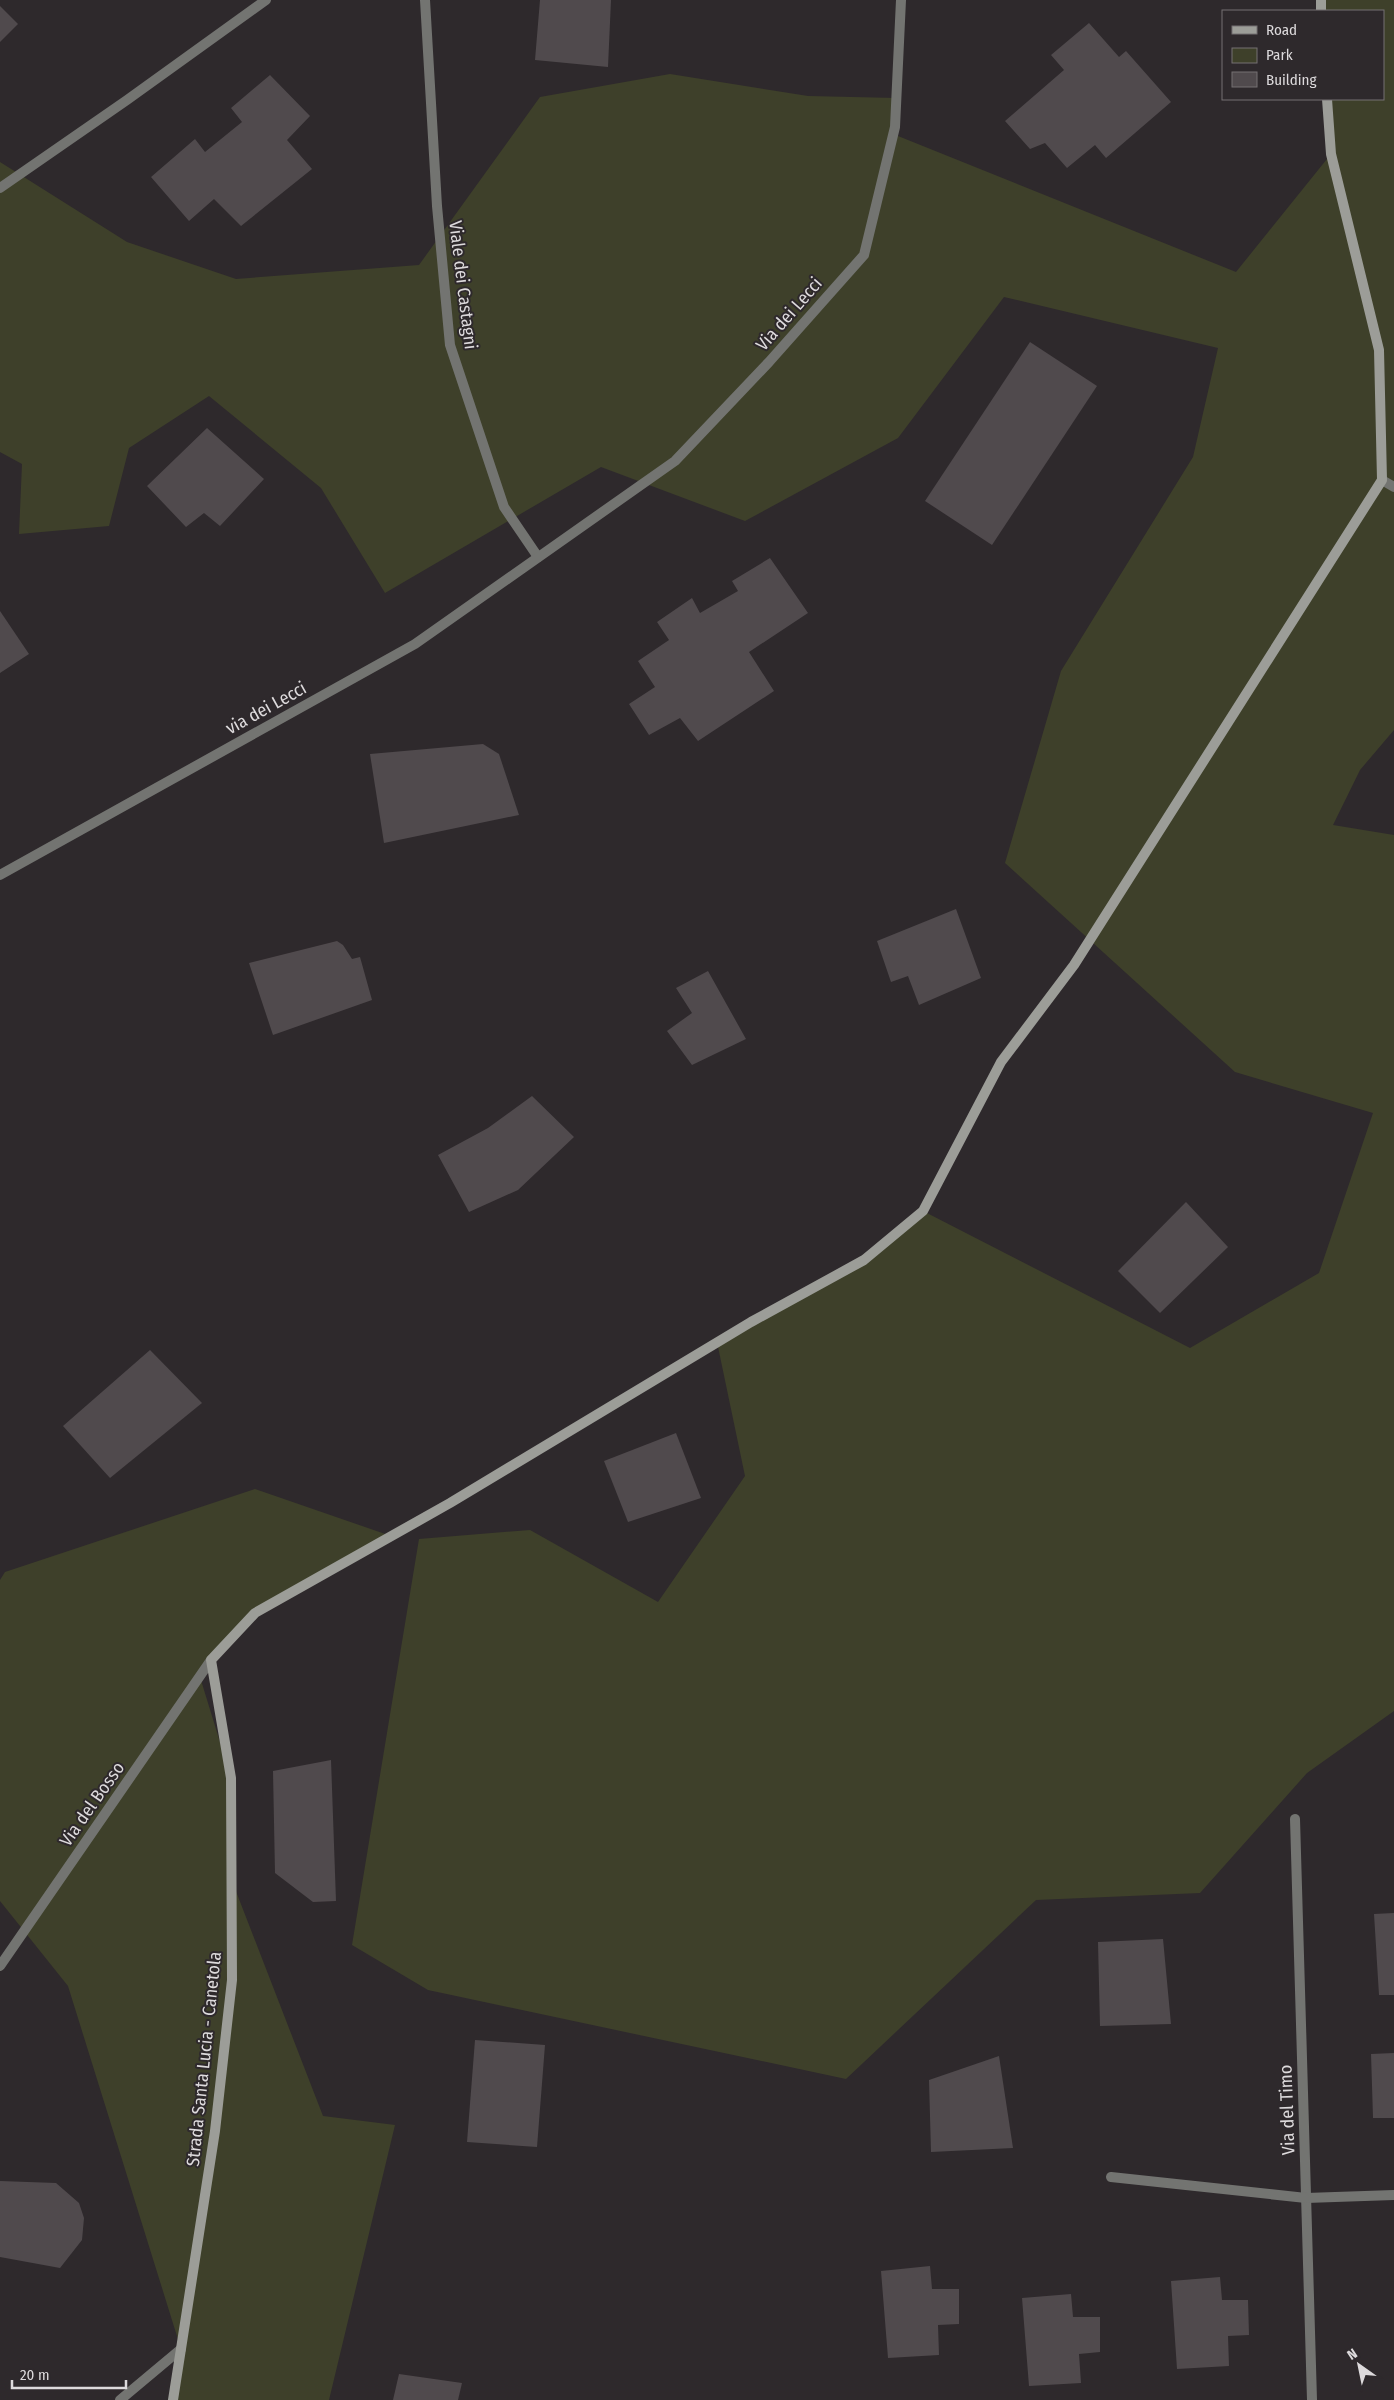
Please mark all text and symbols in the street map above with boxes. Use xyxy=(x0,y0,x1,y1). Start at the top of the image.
legend xyxy=(1222,10,1384,100)
text: Road xyxy=(1266,21,1297,39)
text: Park xyxy=(1266,46,1293,64)
text: Building xyxy=(1266,71,1317,89)
street label: Viale dei Castagni xyxy=(444,219,482,351)
street label: Via dei Lecci xyxy=(751,273,827,355)
street label: via dei Lecci xyxy=(222,677,310,739)
street label: Via del Bosso xyxy=(55,1757,129,1851)
street label: Strada Santa Lucia - Canetola xyxy=(182,1950,226,2168)
street label: Via del Timo xyxy=(1274,2064,1300,2156)
north arrow xyxy=(1334,2340,1384,2390)
text: N xyxy=(1344,2345,1360,2364)
scale bar xyxy=(12,2358,126,2390)
text: 20 m xyxy=(20,2366,50,2384)

